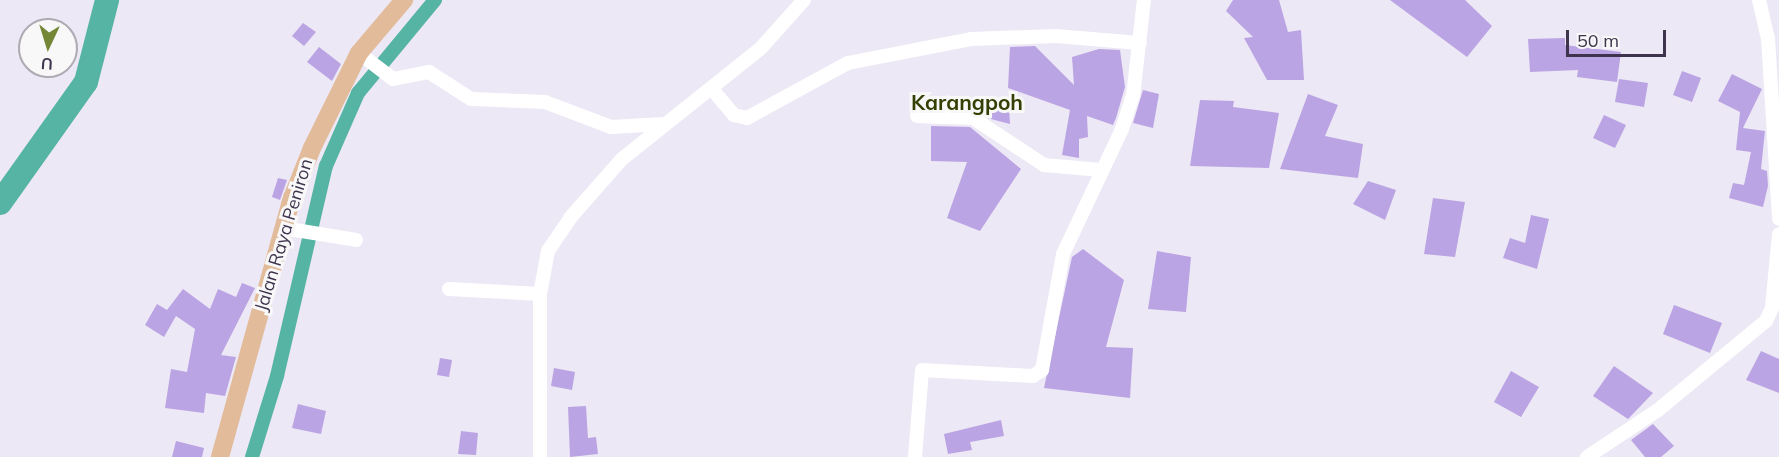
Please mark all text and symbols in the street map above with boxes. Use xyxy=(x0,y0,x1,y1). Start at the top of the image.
north arrow xyxy=(18,18,78,78)
scale bar xyxy=(1569,18,1670,56)
text: 50 m xyxy=(1577,29,1619,52)
text: U xyxy=(40,54,53,74)
district label: Karangpoh xyxy=(911,89,1023,115)
street label: Jalan Raya Peniron xyxy=(251,156,317,314)

